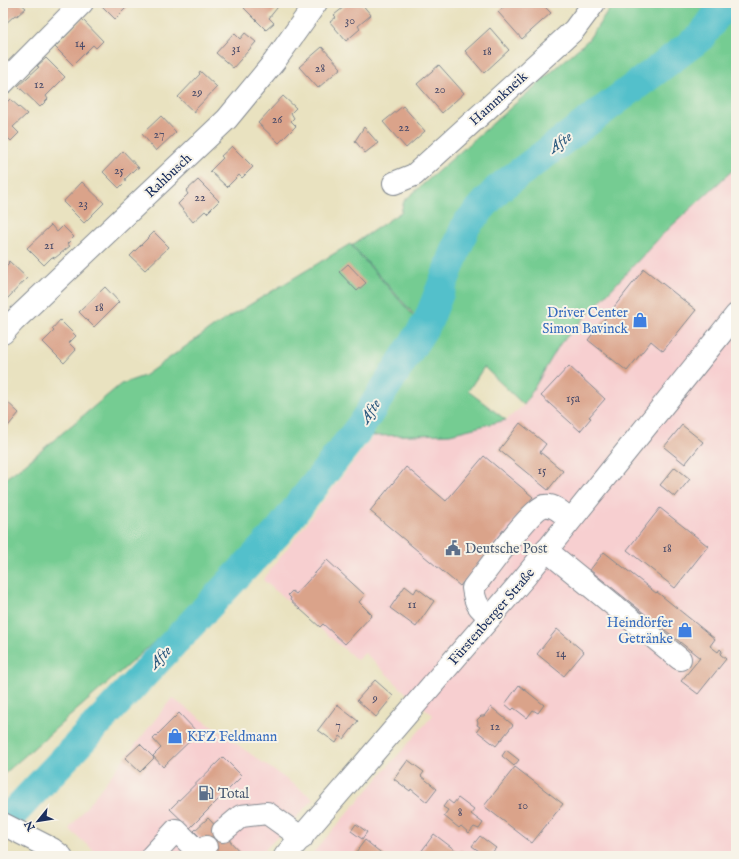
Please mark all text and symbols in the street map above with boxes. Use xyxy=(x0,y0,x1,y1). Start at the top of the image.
house number: 30 xyxy=(345,13,355,28)
house number: 14 xyxy=(75,36,85,51)
house number: 31 xyxy=(232,41,240,56)
house number: 18 xyxy=(482,44,492,59)
house number: 28 xyxy=(315,61,325,76)
street label: Hammkneik xyxy=(466,68,532,130)
house number: 12 xyxy=(34,77,44,92)
house number: 20 xyxy=(434,82,446,97)
house number: 29 xyxy=(192,85,202,100)
house number: 26 xyxy=(272,112,283,127)
house number: 22 xyxy=(398,120,410,135)
house number: 27 xyxy=(153,127,165,142)
water label: Afte xyxy=(543,127,576,159)
street label: Rahbusch xyxy=(142,149,196,202)
house number: 25 xyxy=(114,163,125,178)
house number: 22 xyxy=(194,190,206,205)
house number: 23 xyxy=(78,196,88,211)
house number: 21 xyxy=(44,238,54,253)
house number: 18 xyxy=(94,300,104,315)
place label: Driver Center Simon Bavinck xyxy=(542,304,628,338)
shop icon: Driver Center Simon Bavinck xyxy=(631,311,649,329)
house number: 15a xyxy=(566,391,581,406)
water label: Afte xyxy=(355,396,385,429)
house number: 15 xyxy=(538,463,547,478)
public building icon: Deutsche Post xyxy=(444,539,462,557)
place label: Deutsche Post xyxy=(465,540,548,558)
house number: 18 xyxy=(662,541,672,556)
street label: Fürstenberger Straße xyxy=(445,564,539,669)
house number: 11 xyxy=(408,597,416,612)
place label: Heindörfer Getränke xyxy=(607,614,674,648)
shop icon: Heindörfer Getränke xyxy=(676,621,694,639)
water label: Afte xyxy=(144,642,176,674)
house number: 14 xyxy=(556,646,566,661)
house number: 9 xyxy=(371,691,378,706)
house number: 7 xyxy=(335,718,341,733)
house number: 12 xyxy=(490,719,500,734)
shop icon: KFZ Feldmann xyxy=(166,727,184,745)
place label: KFZ Feldmann xyxy=(187,728,278,746)
fuel station icon: Total xyxy=(197,784,215,802)
place label: Total xyxy=(218,785,249,803)
house number: 10 xyxy=(518,798,528,813)
north arrow xyxy=(18,801,58,841)
house number: 8 xyxy=(458,805,463,820)
text: N xyxy=(22,817,39,834)

